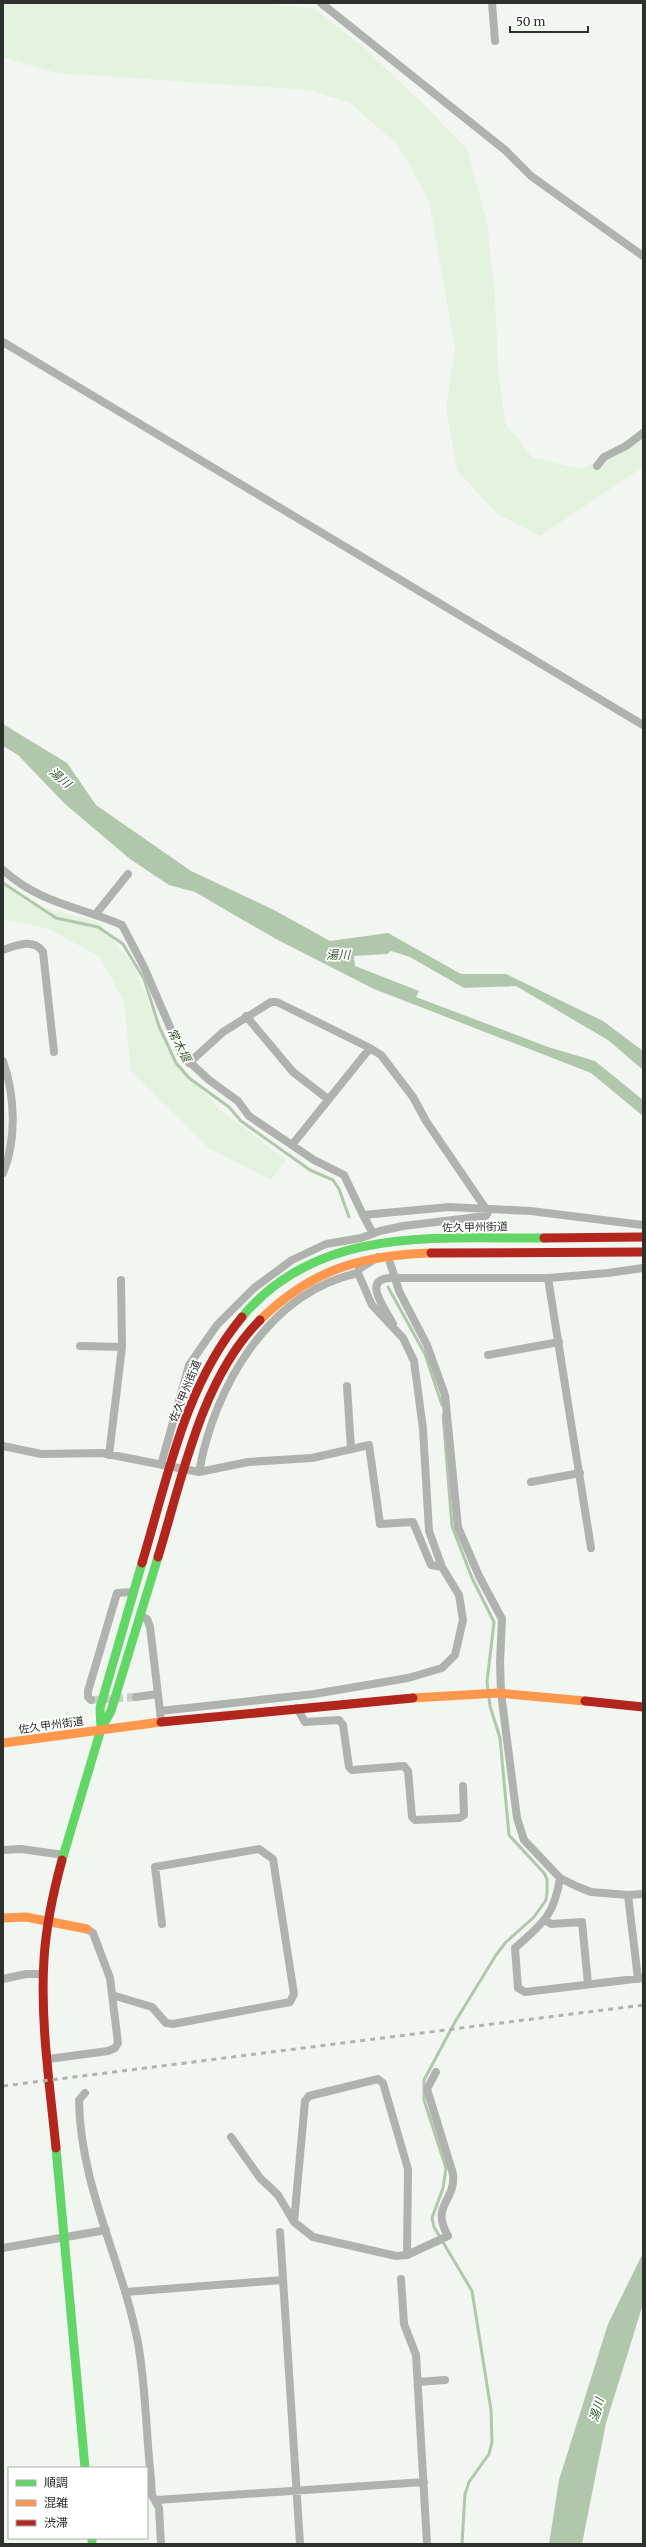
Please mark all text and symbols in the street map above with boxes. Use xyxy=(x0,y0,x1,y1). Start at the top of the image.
scale bar xyxy=(510,8,588,34)
text: 50 m xyxy=(516,14,545,29)
water label: 湯川 xyxy=(46,764,76,792)
water label: 湯川 xyxy=(326,947,352,962)
water label: 常木堰 xyxy=(165,1025,195,1066)
street label: 佐久甲州街道 xyxy=(442,1219,508,1235)
street label: 佐久甲州街道 xyxy=(166,1358,204,1424)
street label: 佐久甲州街道 xyxy=(17,1713,85,1737)
water label: 湯川 xyxy=(586,2394,608,2423)
legend xyxy=(8,2467,148,2539)
text: 順調 xyxy=(44,2475,68,2490)
text: 混雑 xyxy=(44,2495,68,2510)
text: 渋滞 xyxy=(44,2515,68,2530)

